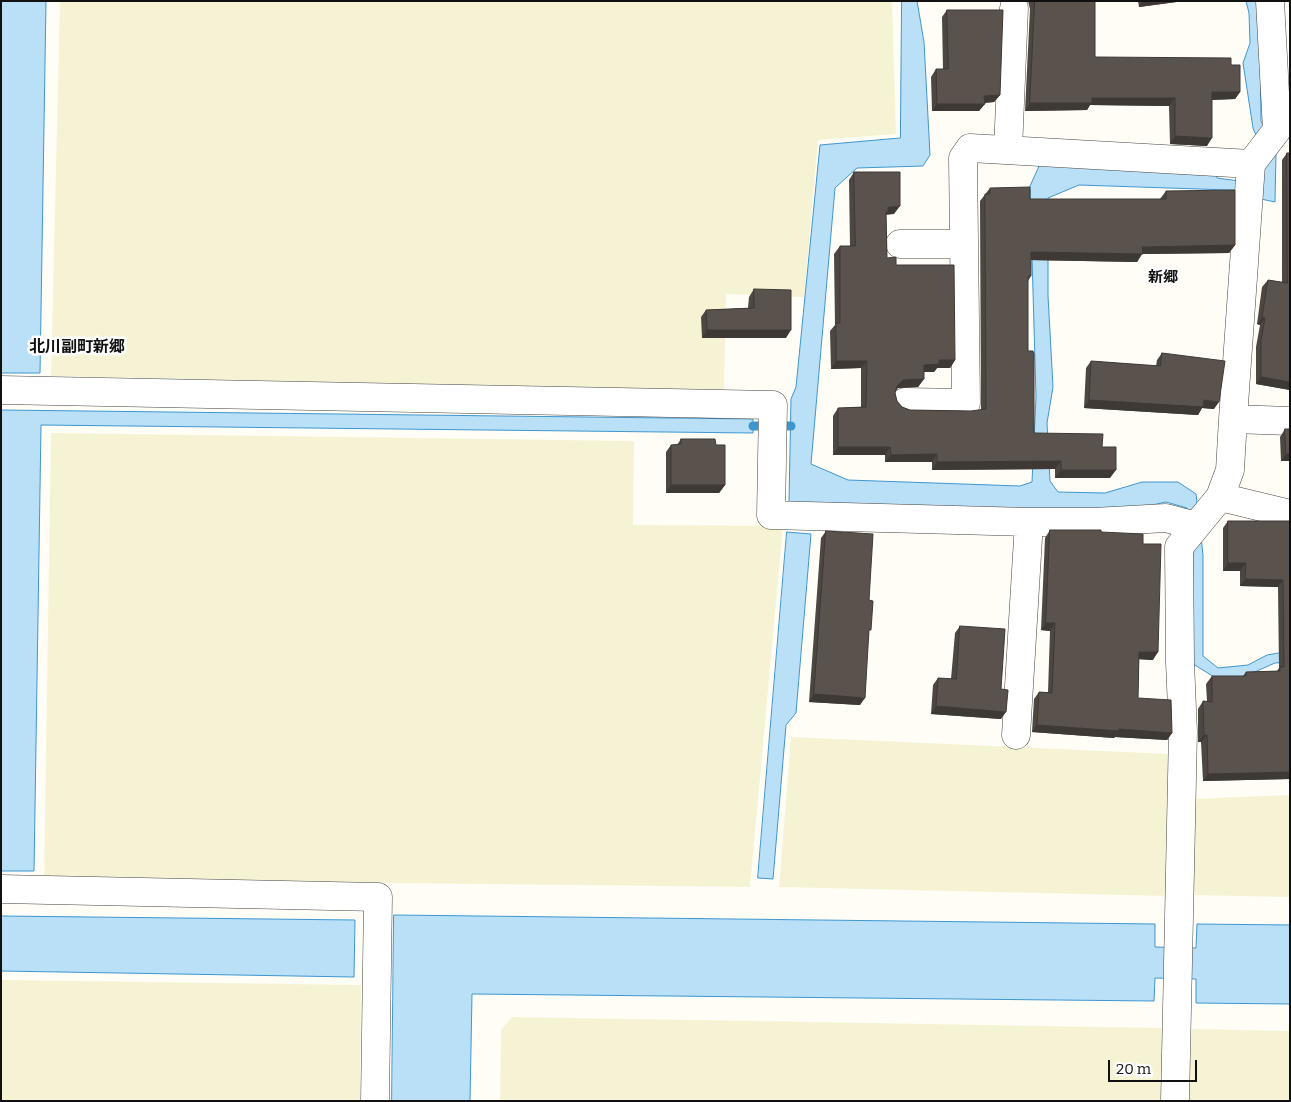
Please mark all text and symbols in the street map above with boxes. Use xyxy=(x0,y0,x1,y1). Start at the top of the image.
district label: 新郷 xyxy=(1148,269,1178,287)
district label: 北川副町新郷 xyxy=(29,338,125,358)
scale bar xyxy=(1111,1050,1200,1082)
text: 20 m xyxy=(1116,1060,1151,1078)

